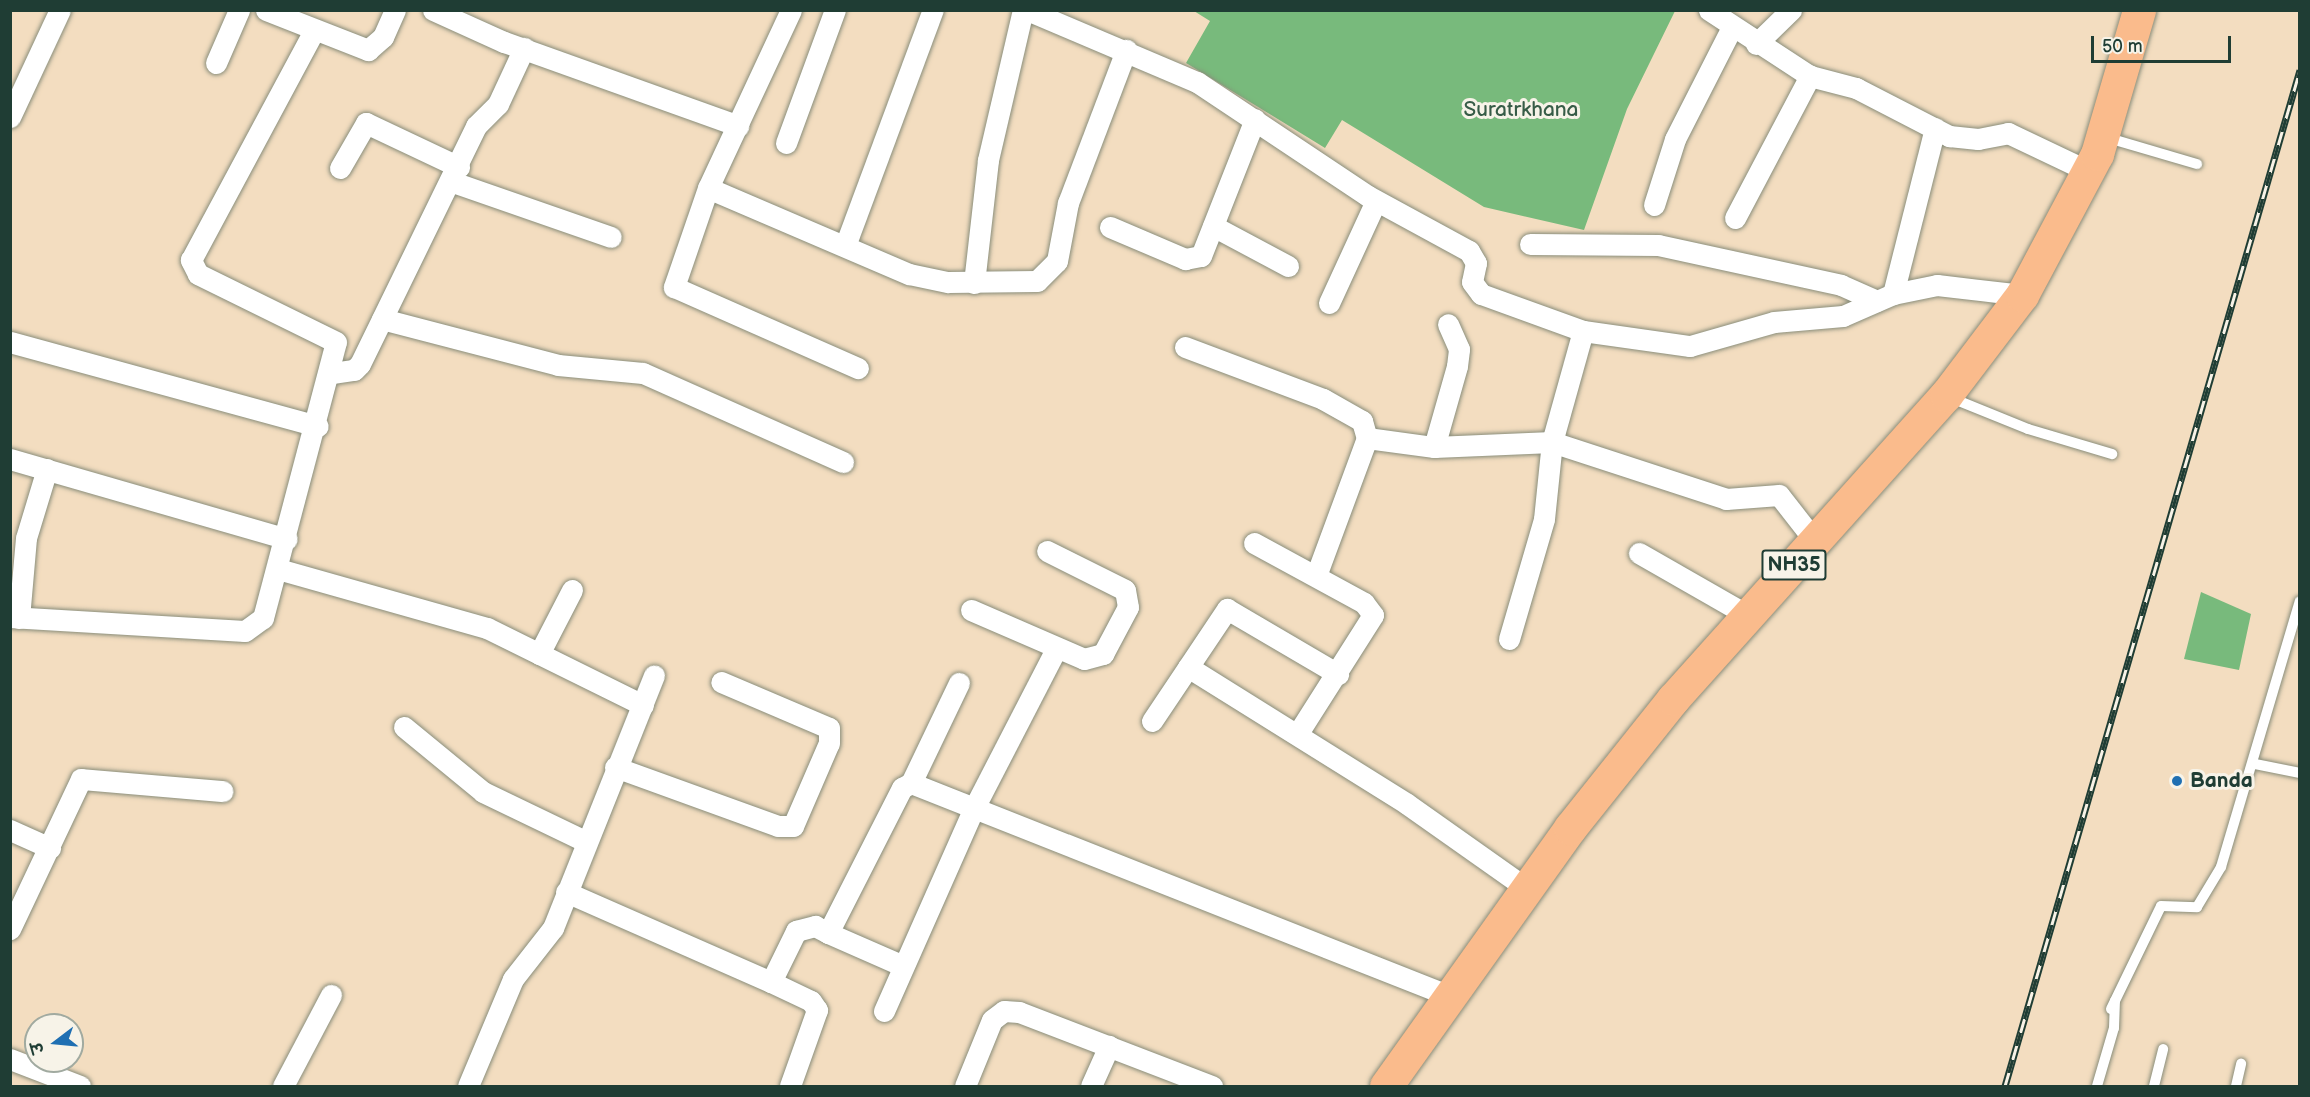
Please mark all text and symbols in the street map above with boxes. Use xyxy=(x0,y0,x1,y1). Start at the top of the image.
scale bar xyxy=(2094,24,2234,62)
text: 50 m xyxy=(2102,36,2143,57)
park label: Suratrkhana xyxy=(1464,97,1578,123)
road number: NH35 xyxy=(1761,548,1827,582)
place label: Banda xyxy=(2190,768,2253,794)
marker: Banda xyxy=(2168,772,2186,790)
north arrow xyxy=(24,1013,84,1073)
text: उ xyxy=(28,1040,49,1055)

